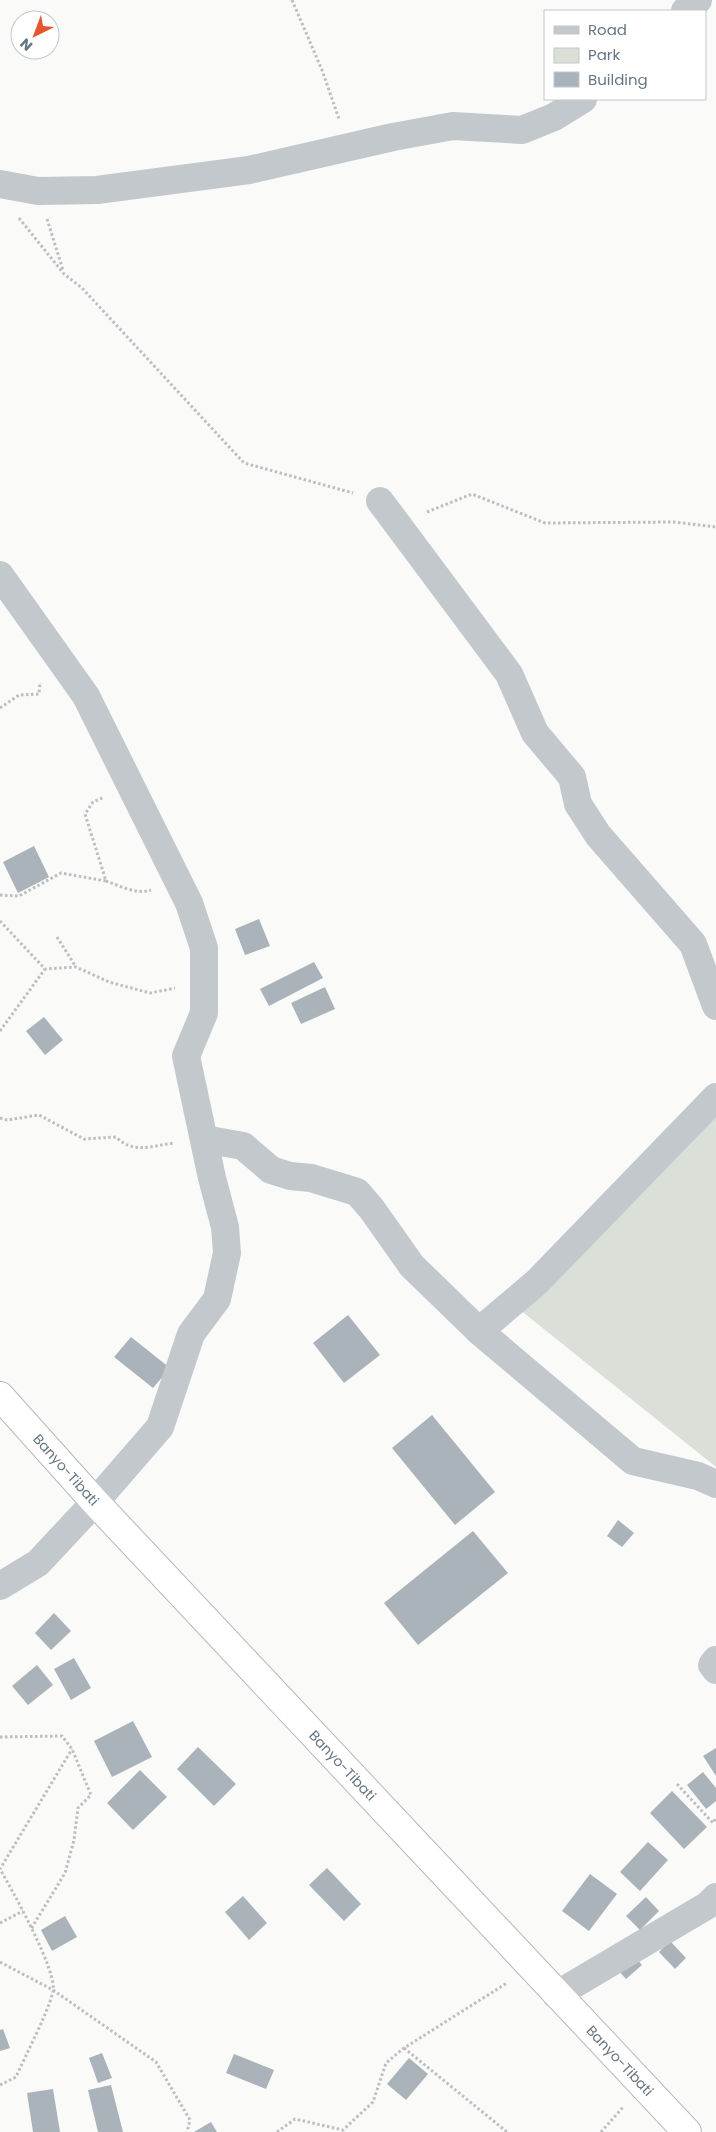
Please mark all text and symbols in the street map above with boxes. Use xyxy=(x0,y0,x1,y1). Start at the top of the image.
north arrow xyxy=(10,10,60,60)
legend xyxy=(544,10,706,100)
text: Road xyxy=(588,19,627,40)
text: N xyxy=(16,34,37,56)
text: Park xyxy=(588,44,620,65)
text: Building xyxy=(588,69,648,90)
street label: Banyo-Tibati xyxy=(29,1429,103,1510)
street label: Banyo-Tibati xyxy=(305,1726,381,1805)
street label: Banyo-Tibati xyxy=(582,2021,658,2100)

